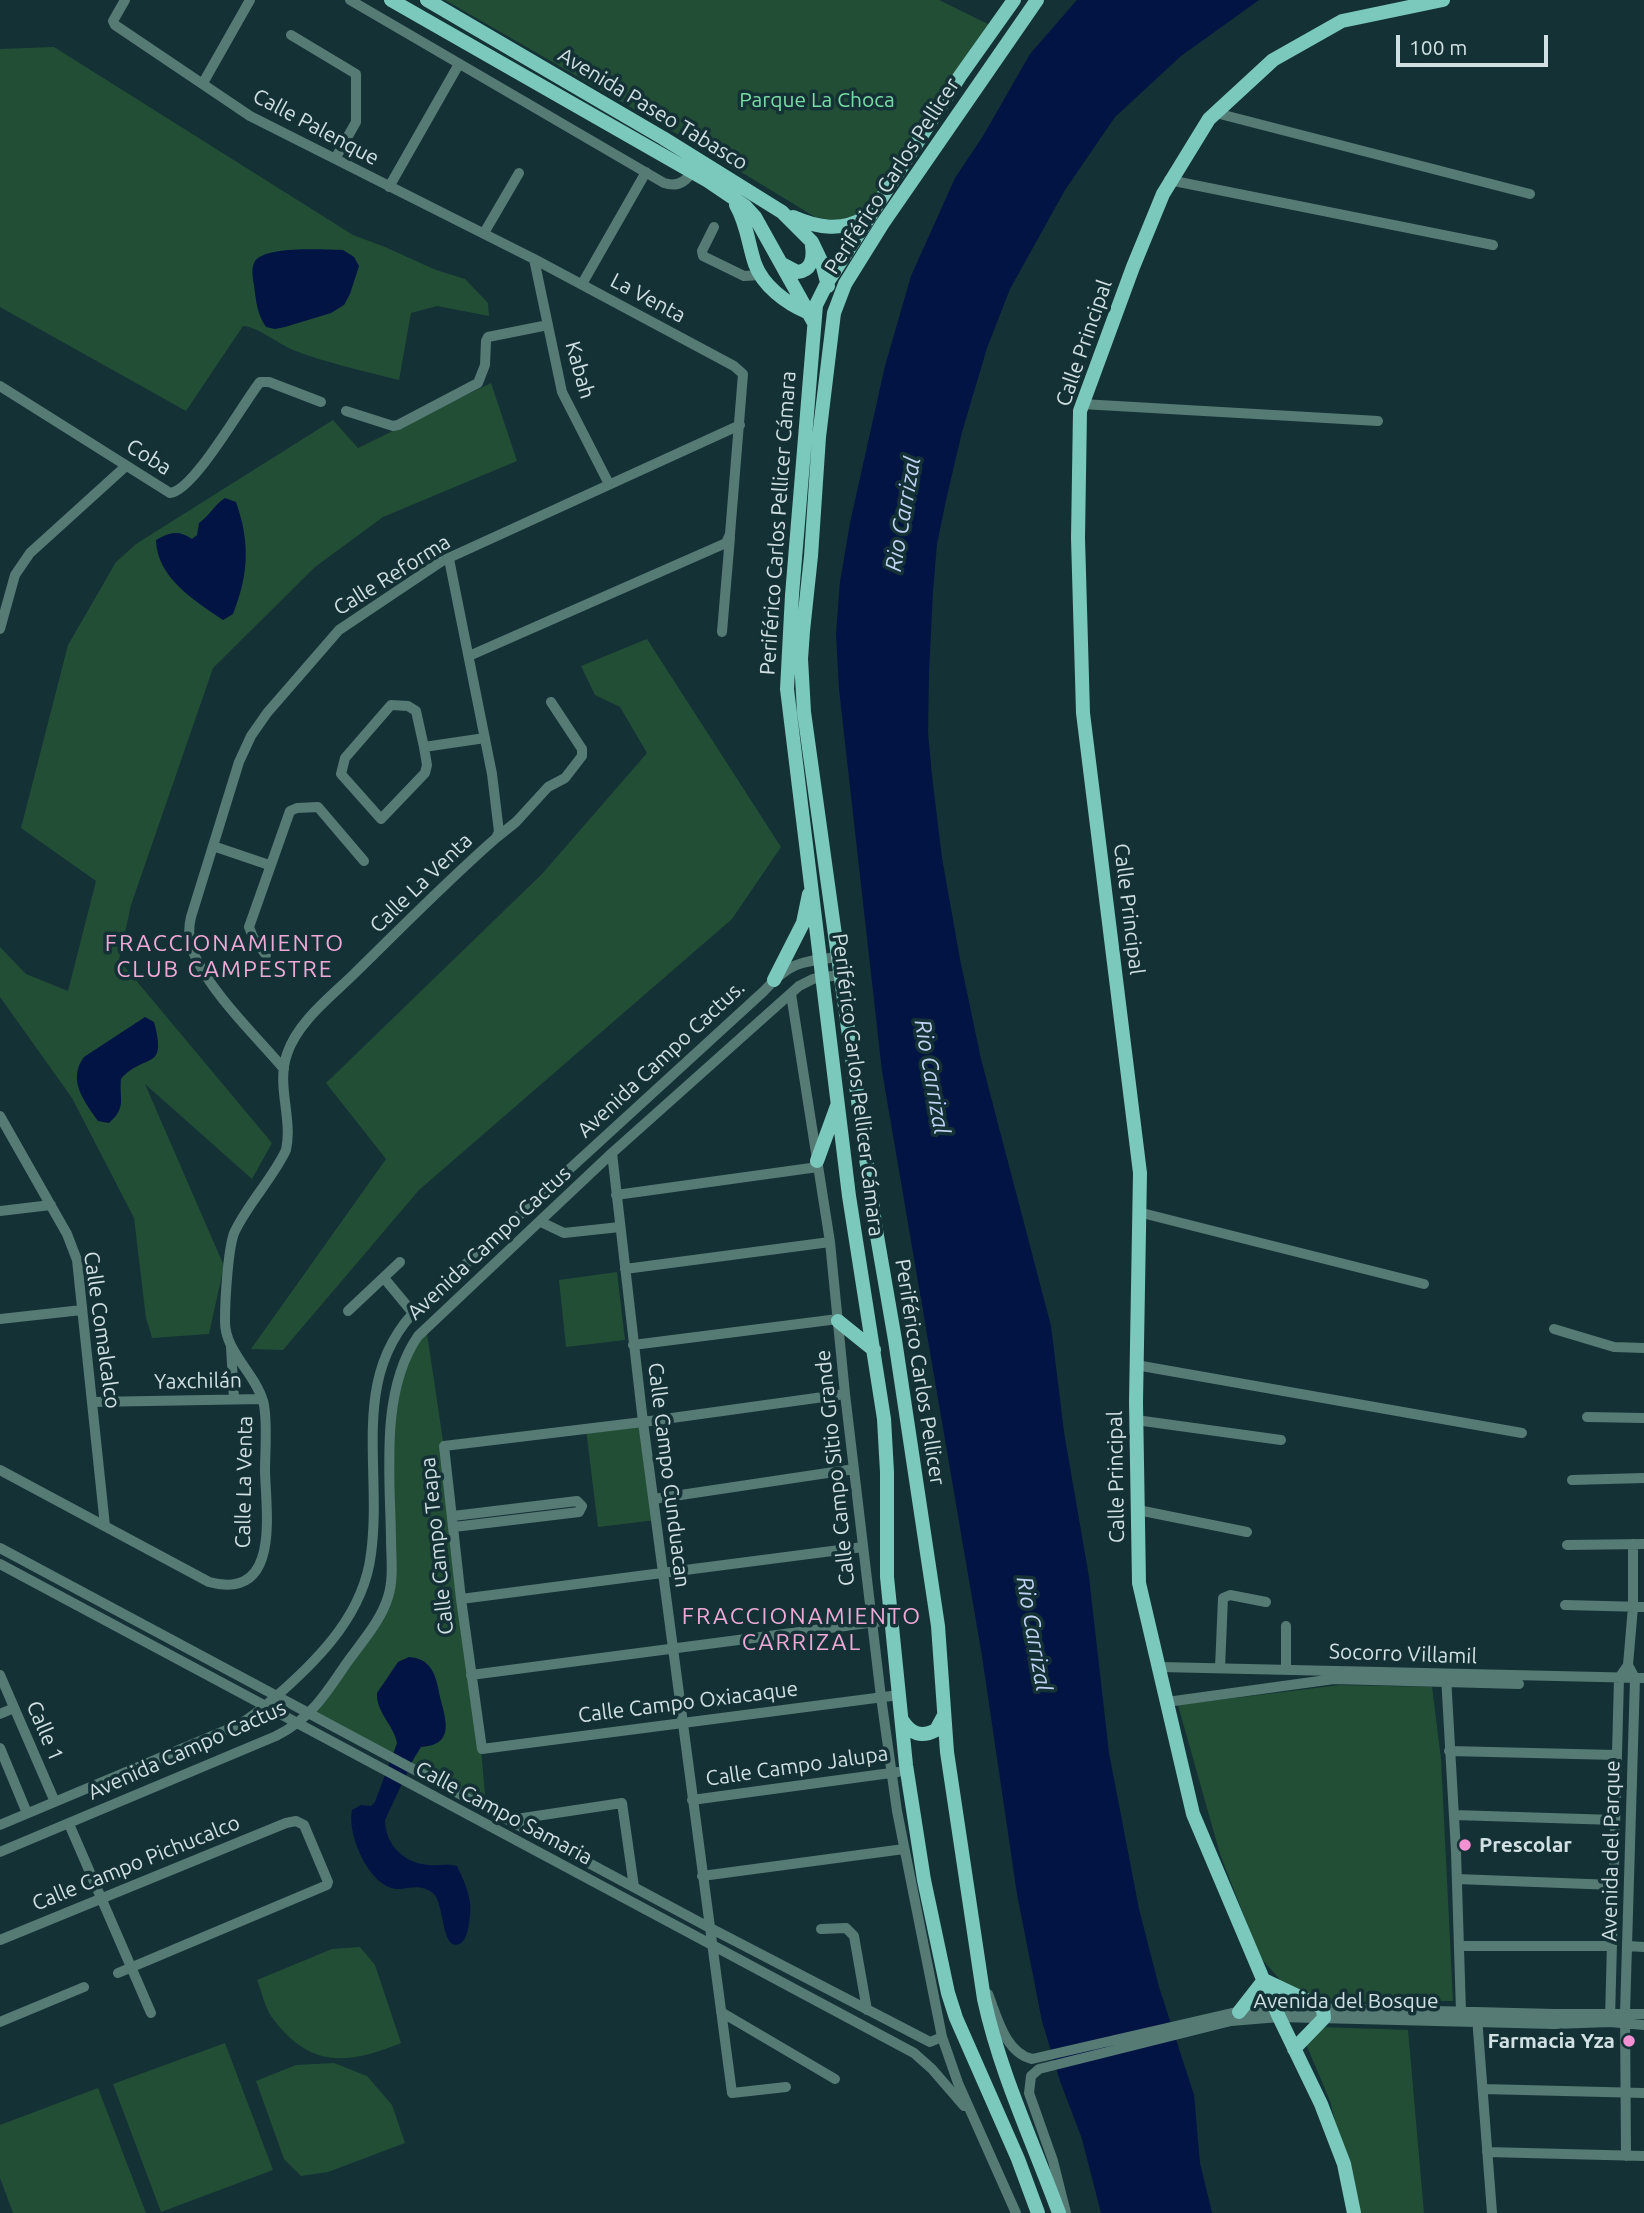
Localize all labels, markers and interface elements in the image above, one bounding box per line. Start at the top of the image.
scale bar [1399,21,1551,65]
text: 100 m [1409,35,1467,59]
street label: Avenida Paseo Tabasco [554,42,752,176]
street label: Periférico Carlos Pellicer [819,73,965,279]
street label: Calle Palenque [249,83,383,171]
park label: Parque La Choca [739,87,895,113]
street label: La Venta [606,268,690,328]
street label: Calle Principal [1051,276,1117,410]
street label: Kabah [560,338,600,402]
street label: Periférico Carlos Pellicer Cámara [755,370,801,676]
street label: Coba [122,434,176,480]
water label: Rio Carrizal [879,454,927,574]
street label: Calle Reforma [329,529,455,621]
street label: Calle La Venta [365,828,477,938]
street label: Calle Principal [1108,842,1150,976]
district label: FRACCIONAMIENTO CLUB CAMPESTRE [107,929,343,983]
street label: Periférico Carlos Pellicer Cámara [827,932,889,1238]
street label: Avenida Campo Cactus. [572,975,750,1143]
water label: Rio Carrizal [908,1017,956,1137]
street label: Avenida Campo Cactus [402,1161,576,1325]
street label: Calle Comalcalco [78,1250,126,1410]
street label: Periférico Carlos Pellicer [890,1257,950,1487]
street label: Calle Campo Sitio Grande [810,1349,860,1587]
street label: Calle Campo Cunduacan [643,1361,695,1589]
street label: Yaxchilán [154,1368,242,1394]
street label: Calle Principal [1102,1411,1130,1543]
street label: Calle La Venta [230,1416,258,1548]
street label: Calle Campo Teapa [415,1456,459,1636]
water label: Rio Carrizal [1010,1574,1058,1694]
district label: FRACCIONAMIENTO CARRIZAL [684,1602,920,1656]
street label: Socorro Villamil [1329,1639,1477,1669]
street label: Calle Campo Oxiacaque [577,1676,799,1728]
street label: Avenida Campo Cactus [84,1695,290,1805]
street label: Calle 1 [21,1697,69,1765]
street label: Calle Campo Jalupa [704,1741,890,1791]
street label: Calle Campo Samaria [411,1756,597,1870]
street label: Avenida del Parque [1597,1760,1625,1942]
street label: Calle Campo Pichucalco [29,1810,243,1916]
place label: Prescolar [1479,1832,1572,1858]
marker: Prescolar [1457,1837,1473,1853]
street label: Avenida del Bosque [1254,1988,1438,2014]
place label: Farmacia Yza [1487,2028,1615,2054]
marker: Farmacia Yza [1621,2033,1637,2049]

